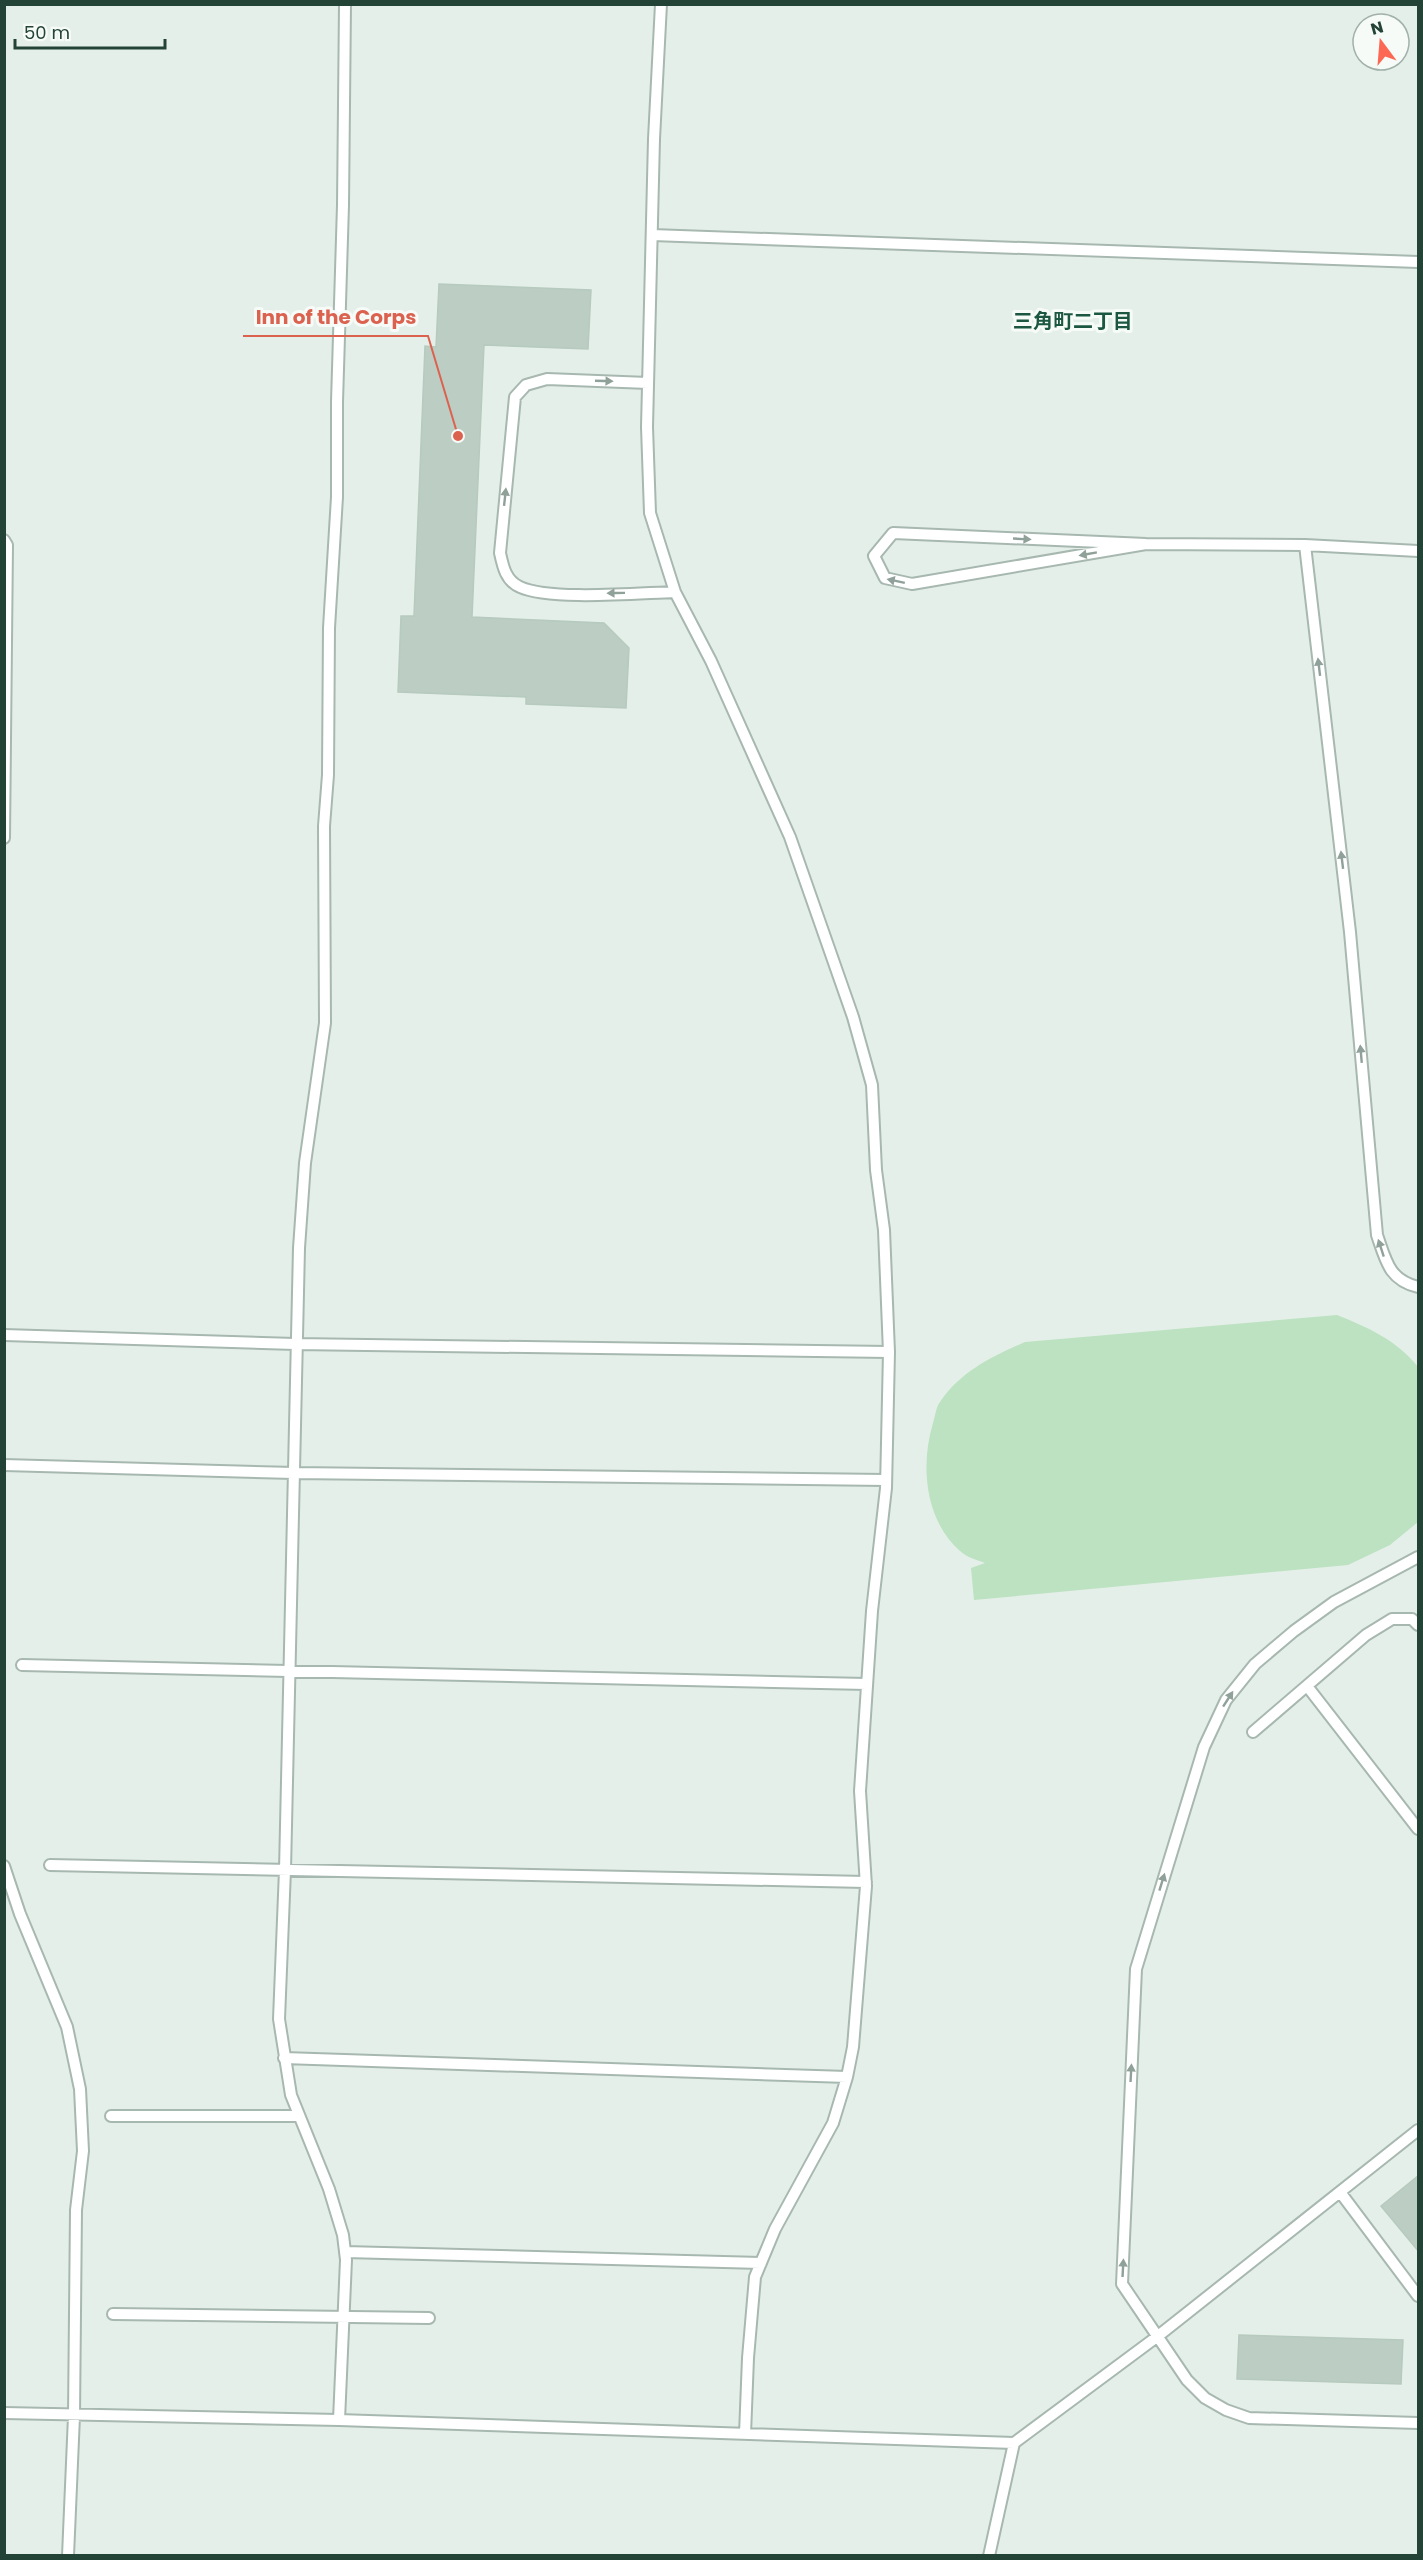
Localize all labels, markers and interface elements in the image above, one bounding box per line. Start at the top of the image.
scale bar [15,12,165,50]
north arrow [1351,12,1411,72]
text: N [1368,15,1386,41]
text: 50 m [24,20,70,45]
callout: Inn of the Corps [243,298,428,336]
text: Inn of the Corps [256,303,416,331]
district label: 三角町二丁目 [1013,307,1133,335]
one-way arrow [594,377,613,386]
one-way arrow [501,488,510,507]
one-way arrow [1012,534,1031,544]
one-way arrow [1079,550,1098,559]
one-way arrow [887,575,905,585]
one-way arrow [607,588,626,598]
one-way arrow [1314,657,1324,676]
one-way arrow [1337,851,1346,870]
one-way arrow [1356,1045,1366,1064]
one-way arrow [1376,1239,1385,1257]
one-way arrow [1222,1692,1234,1708]
one-way arrow [1158,1873,1167,1891]
one-way arrow [1127,2063,1136,2082]
one-way arrow [1118,2258,1127,2277]

